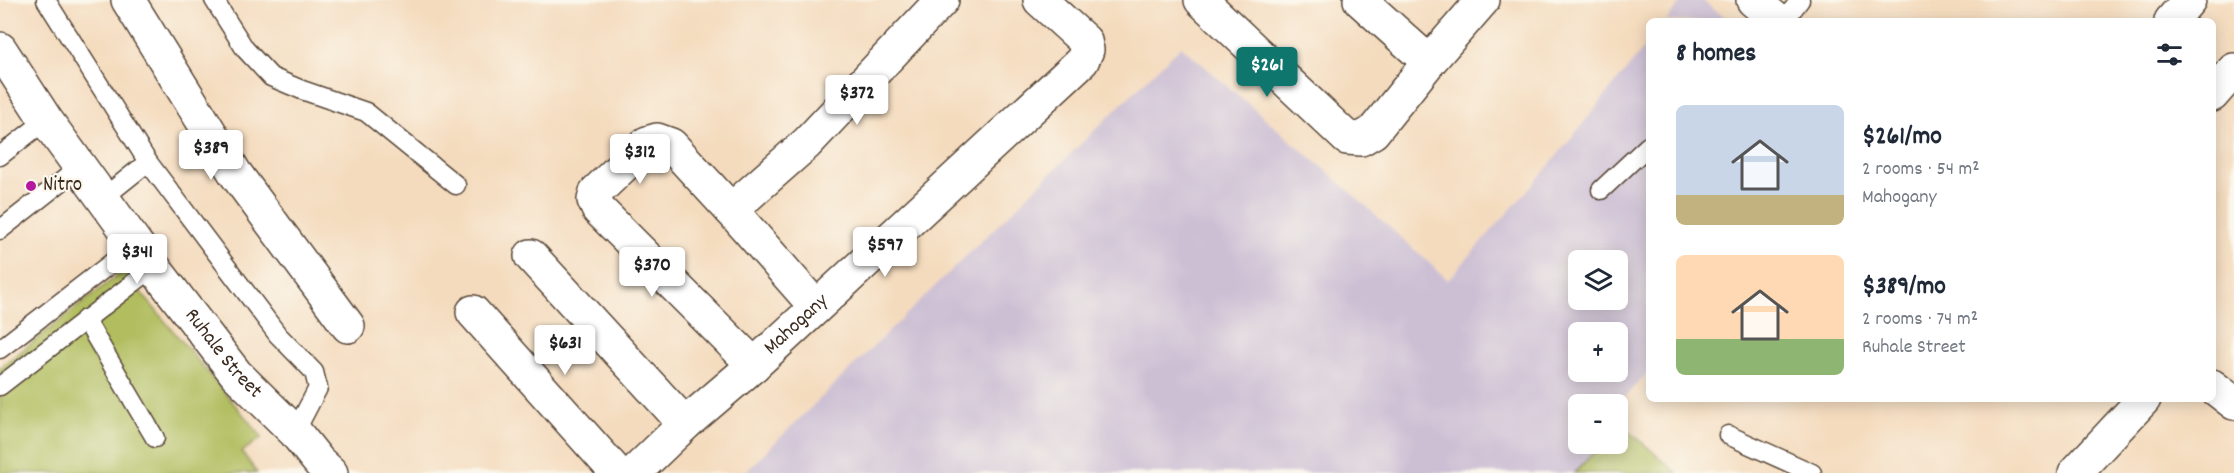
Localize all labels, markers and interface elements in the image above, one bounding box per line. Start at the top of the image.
text: 8 homes [1676,36,1756,73]
icon: filters [2153,38,2186,71]
pin: $261 [1231,47,1303,98]
text: $261 [1250,52,1284,80]
pin: $372 [821,75,893,126]
text: $372 [839,80,875,108]
text: $261/mo [1862,119,1942,156]
icon: home [1724,129,1796,201]
pin: $389 [175,130,247,181]
pin: $312 [604,134,676,185]
text: $389 [193,135,229,163]
text: $312 [624,139,656,167]
text: 2 rooms · 54 m² [1862,156,1980,184]
place label: Nitro [43,171,82,201]
marker: Nitro [24,179,38,193]
text: Mahogany [1862,184,1937,212]
pin: $597 [849,227,921,278]
text: $597 [867,232,903,260]
pin: $341 [101,234,173,285]
text: $341 [121,239,153,267]
pin: $370 [616,247,688,298]
map controls [1568,250,1628,454]
button: layers [1568,250,1628,310]
text: $370 [633,252,671,280]
text: $389/mo [1862,269,1946,306]
icon: home [1724,279,1796,351]
street label: Mahogany [758,287,836,363]
street label: Ruhale Street [176,303,269,406]
text: 2 rooms · 74 m² [1862,306,1978,334]
button: + [1568,322,1628,382]
pin: $631 [529,325,601,376]
text: $631 [548,330,582,358]
text: Ruhale Street [1862,334,1966,362]
button: − [1568,394,1628,454]

